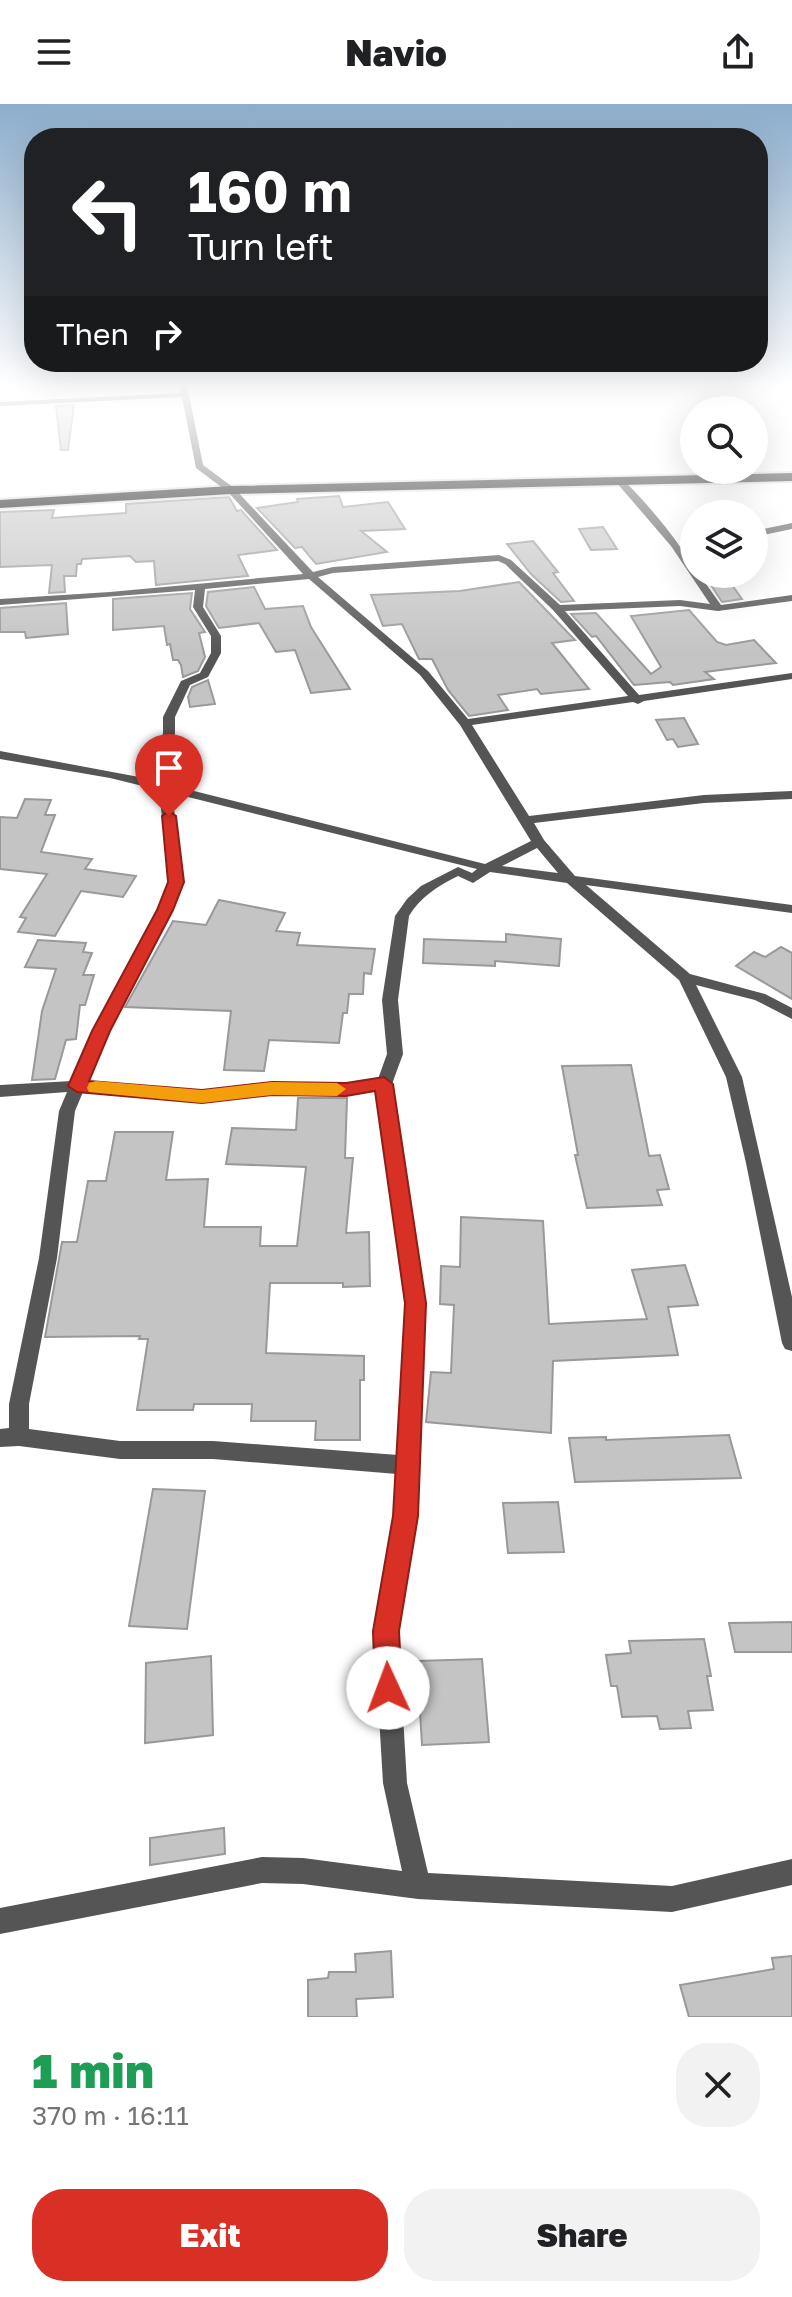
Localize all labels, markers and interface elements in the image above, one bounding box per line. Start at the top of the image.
icon: menu [32,30,76,74]
icon: share [716,30,760,74]
text: Navio [345,31,447,74]
text: 160 m [188,157,352,224]
icon: left [56,160,160,264]
text: Turn left [188,225,334,268]
icon: right [145,312,189,356]
text: Then [56,316,129,352]
map controls [680,396,768,588]
button: search [680,396,768,484]
button: layers [680,500,768,588]
pin [135,734,203,816]
icon: arrive [147,746,191,790]
position arrow [346,1646,430,1730]
text: 1 min [32,2041,154,2099]
button: close [676,2043,760,2127]
text: 370 m · 16:11 [32,2100,189,2131]
button: Exit [32,2189,388,2281]
button: Share [404,2189,760,2281]

